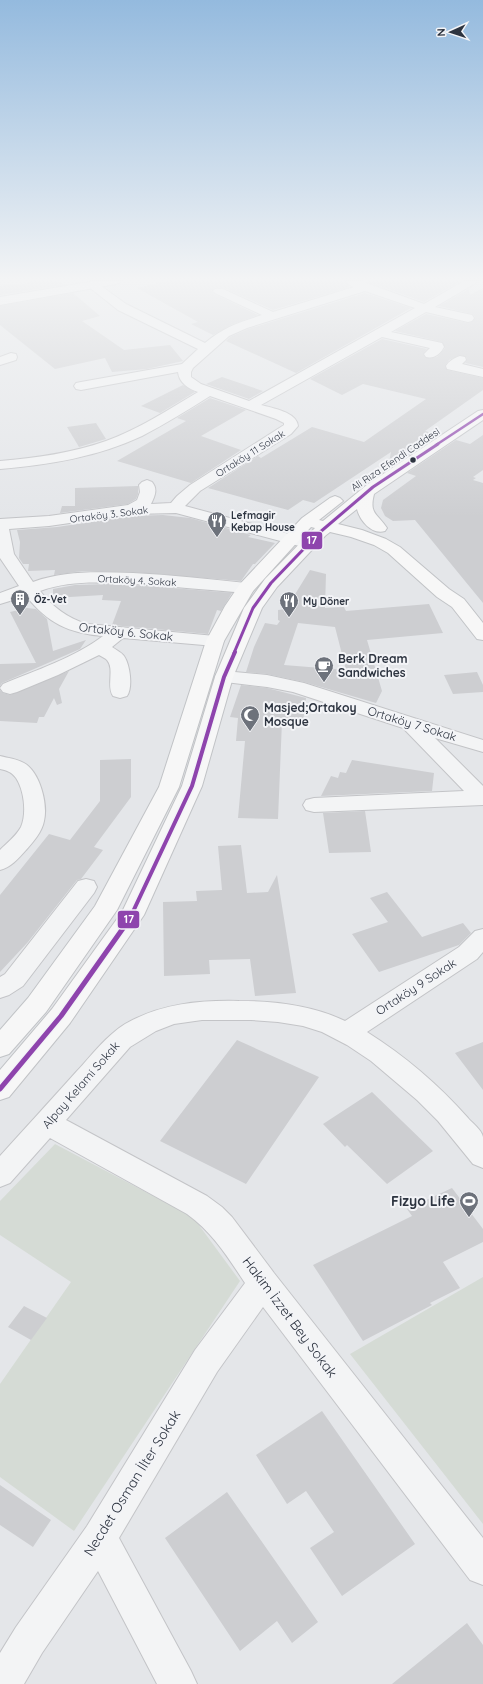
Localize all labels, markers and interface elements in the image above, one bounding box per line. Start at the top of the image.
north arrow [431,12,471,52]
text: N [434,28,448,37]
street label: Ali Rıza Efendi Caddesi [348,425,442,494]
street label: Ortaköy 11 Sokak [213,427,287,480]
unlabelled marker [408,455,418,465]
street label: Ortaköy 3. Sokak [69,503,149,526]
place label: Lefmagir Kebap House [231,509,295,534]
restaurant icon: Lefmagir Kebap House [206,510,228,538]
line badge: 17 [301,531,323,550]
text: 17 [307,533,317,547]
street label: Ortaköy 4. Sokak [97,572,177,589]
building icon: Öz-Vet [9,588,31,616]
restaurant icon: My Döner [278,590,300,618]
place label: Öz-Vet [34,592,67,606]
place label: My Döner [303,595,350,608]
street label: Ortaköy 6. Sokak [78,619,174,644]
place label: Berk Dream Sandwiches [338,651,408,680]
cafe icon: Berk Dream Sandwiches [313,655,335,683]
place label: Masjed;Ortakoy Mosque [264,700,356,729]
street label: Ortaköy 7 Sokak [366,703,459,744]
mosque icon: Masjed;Ortakoy Mosque [239,704,261,732]
line badge: 17 [117,910,140,929]
text: 17 [124,912,134,926]
street label: Ortaköy 9 Sokak [373,955,459,1018]
street label: Alpay Kelami Sokak [39,1038,123,1131]
sports icon: Fizyo Life [458,1190,480,1218]
place label: Fizyo Life [391,1192,455,1210]
street label: Hakim İzzet Bey Sokak [238,1253,342,1381]
street label: Necdet Osman İlter Sokak [80,1407,184,1559]

